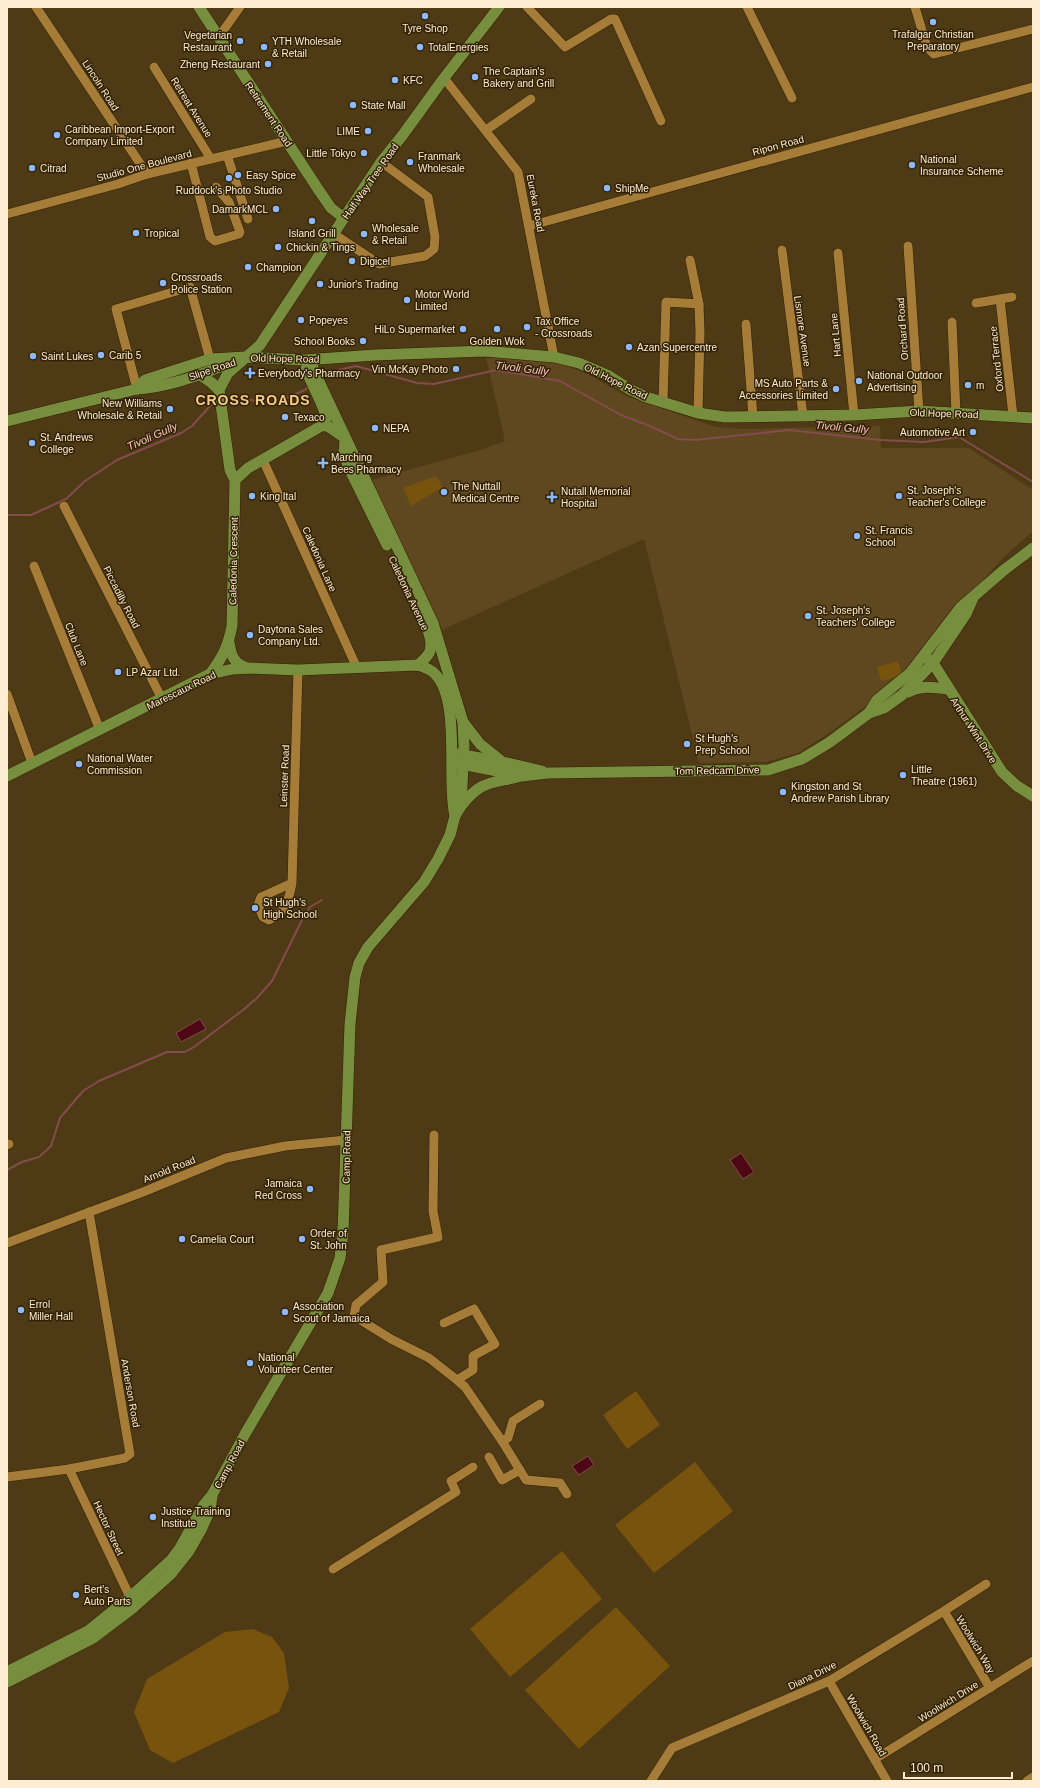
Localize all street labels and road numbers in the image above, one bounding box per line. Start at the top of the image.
street label: Lincoln Road [80,58,121,113]
street label: Retreat Avenue [169,75,215,140]
street label: Retirement Road [243,80,294,149]
street label: Ripon Road [751,133,805,158]
street label: Half Way Tree Road [340,141,401,221]
street label: Studio One Boulevard [95,148,193,183]
street label: Eureka Road [525,173,546,233]
street label: Lismore Avenue [792,295,813,368]
street label: Orchard Road [895,297,910,361]
street label: Hart Lane [828,312,843,357]
street label: Oxford Terrace [988,325,1005,392]
street label: Old Hope Road [250,352,320,365]
street label: Slipe Road [187,356,237,383]
street label: Old Hope Road [582,361,649,402]
street label: Old Hope Road [909,407,979,420]
street label: Caledonia Crescent [227,517,240,605]
street label: Caledonia Lane [300,525,339,594]
street label: Caledonia Avenue [386,554,431,633]
street label: Piccadilly Road [101,564,142,630]
street label: Club Lane [63,621,90,668]
street label: Marescaux Road [145,669,218,712]
street label: Arthur Wint Drive [948,695,999,766]
street label: Leinster Road [278,745,291,807]
street label: Tom Redcam Drive [674,764,760,777]
street label: Camp Road [341,1130,352,1184]
street label: Arnold Road [141,1154,197,1185]
street label: Anderson Road [119,1358,142,1428]
street label: Camp Road [212,1438,247,1490]
street label: Hector Street [91,1499,126,1557]
street label: Woolwich Way [954,1614,997,1675]
street label: Diana Drive [786,1659,838,1692]
street label: Woolwich Drive [916,1678,981,1724]
street label: Woolwich Road [844,1692,889,1758]

